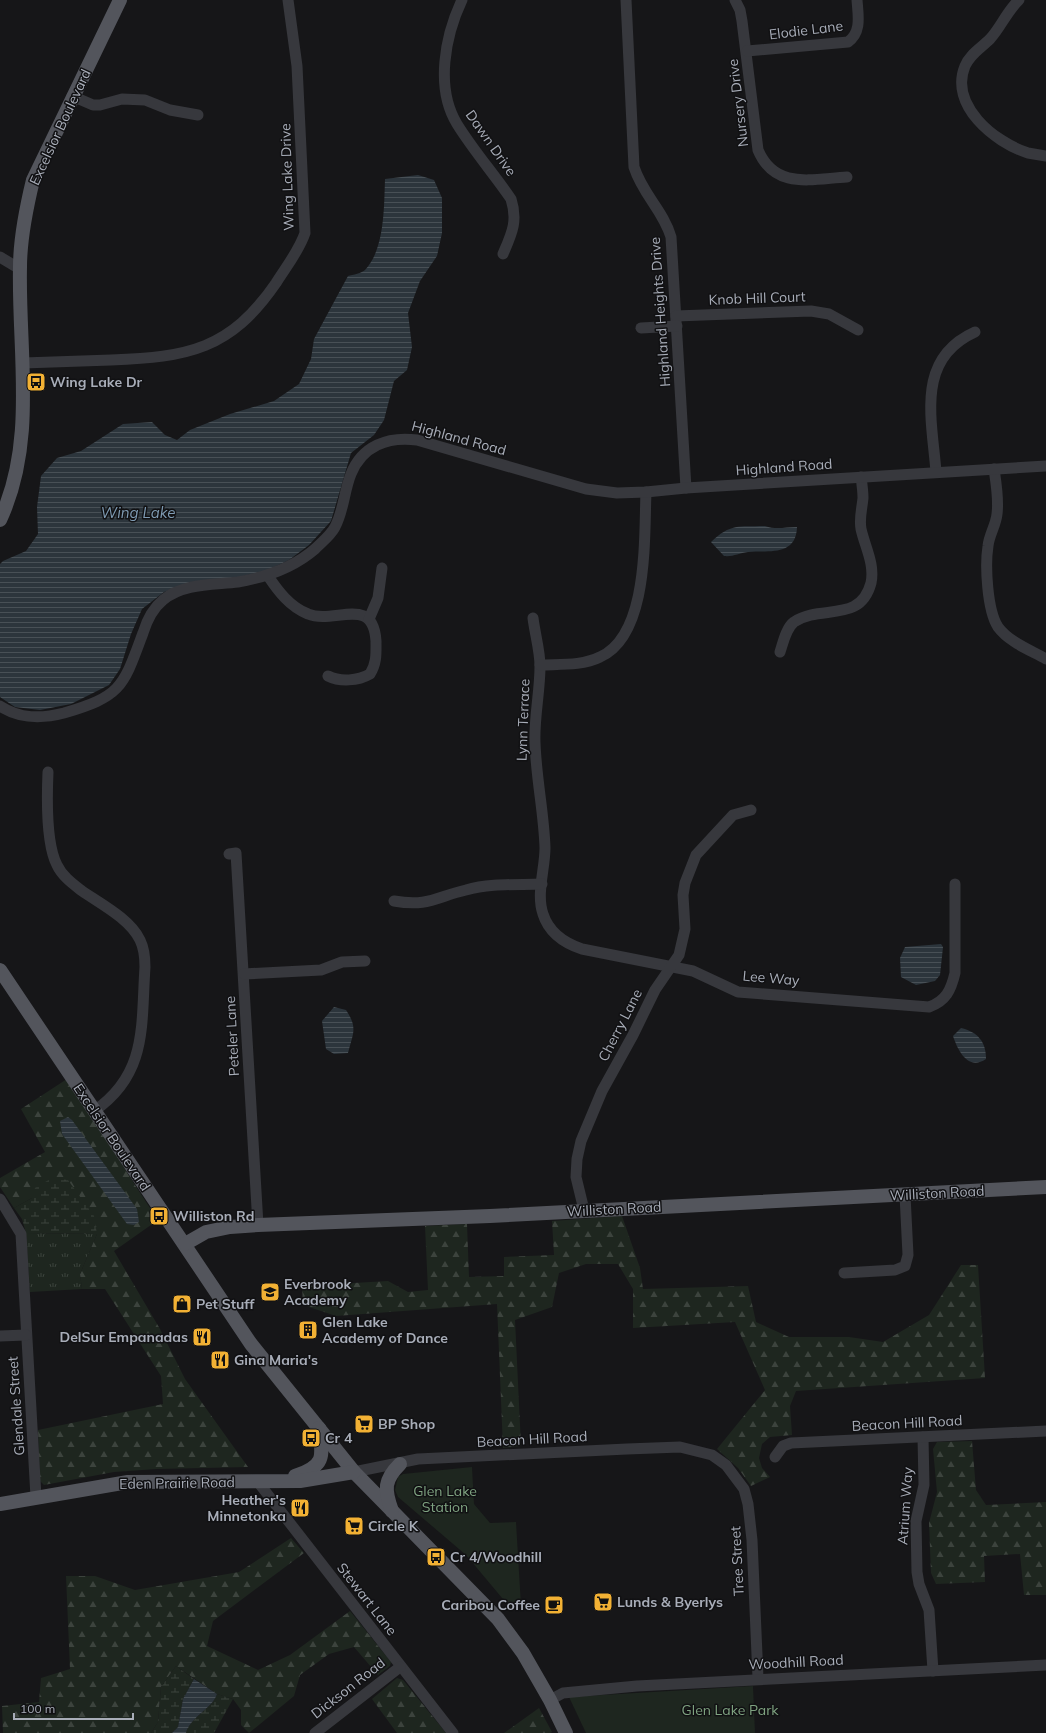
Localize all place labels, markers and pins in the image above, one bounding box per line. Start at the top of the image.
bus stop icon: Wing Lake Dr [25,371,47,393]
place label: Wing Lake Dr [50,373,143,391]
bus stop icon: Williston Rd [148,1205,170,1227]
place label: Williston Rd [173,1207,254,1225]
place label: Everbrook Academy [284,1275,352,1309]
school or university icon: Everbrook Academy [259,1281,281,1303]
shop icon: Pet Stuff [171,1293,193,1315]
place label: Pet Stuff [196,1295,255,1313]
place label: Glen Lake Academy of Dance [322,1313,448,1347]
building icon: Glen Lake Academy of Dance [297,1319,319,1341]
restaurant icon: DelSur Empanadas [191,1326,213,1348]
place label: DelSur Empanadas [60,1328,188,1346]
restaurant icon: Gina Maria's [209,1349,231,1371]
place label: Gina Maria's [234,1351,318,1369]
supermarket icon: BP Shop [353,1413,375,1435]
place label: BP Shop [378,1415,436,1433]
bus stop icon: Cr 4 [300,1427,322,1449]
place label: Cr 4 [325,1429,353,1447]
place label: Heather's Minnetonka [207,1491,286,1525]
restaurant icon: Heather's Minnetonka [289,1497,311,1519]
supermarket icon: Circle K [343,1515,365,1537]
place label: Circle K [368,1517,419,1535]
bus stop icon: Cr 4/Woodhill [425,1546,447,1568]
place label: Cr 4/Woodhill [450,1548,542,1566]
supermarket icon: Lunds & Byerlys [592,1591,614,1613]
place label: Lunds & Byerlys [617,1593,723,1611]
cafe icon: Caribou Coffee [543,1594,565,1616]
place label: Caribou Coffee [441,1596,540,1614]

